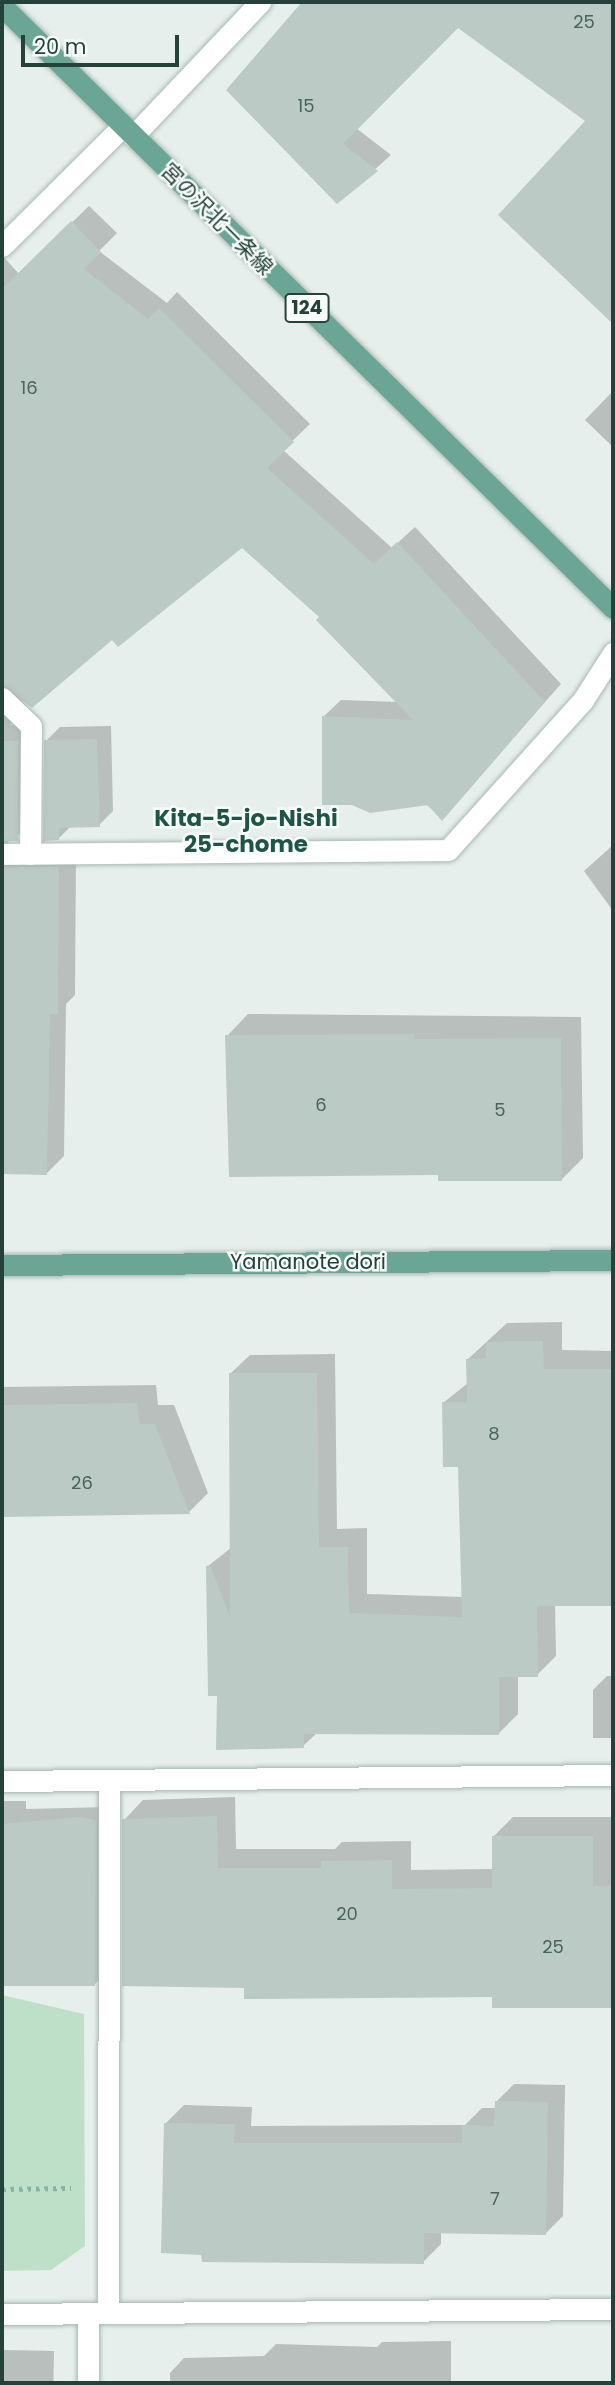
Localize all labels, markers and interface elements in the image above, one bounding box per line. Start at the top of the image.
house number: 25 [573,11,595,33]
scale bar [24,21,182,65]
text: 20 m [34,32,87,61]
house number: 15 [297,95,315,117]
street label: 宮の沢北一条線 [156,158,278,280]
road number: 124 [284,292,330,324]
house number: 16 [20,377,38,399]
district label: Kita-5-jo-Nishi 25-chome [154,804,338,858]
house number: 6 [315,1094,327,1116]
house number: 5 [494,1099,506,1121]
street label: Yamanote dori [230,1249,386,1275]
house number: 8 [488,1423,500,1445]
house number: 26 [71,1472,93,1494]
house number: 20 [336,1903,358,1925]
house number: 25 [542,1936,564,1958]
house number: 7 [490,2188,500,2210]

